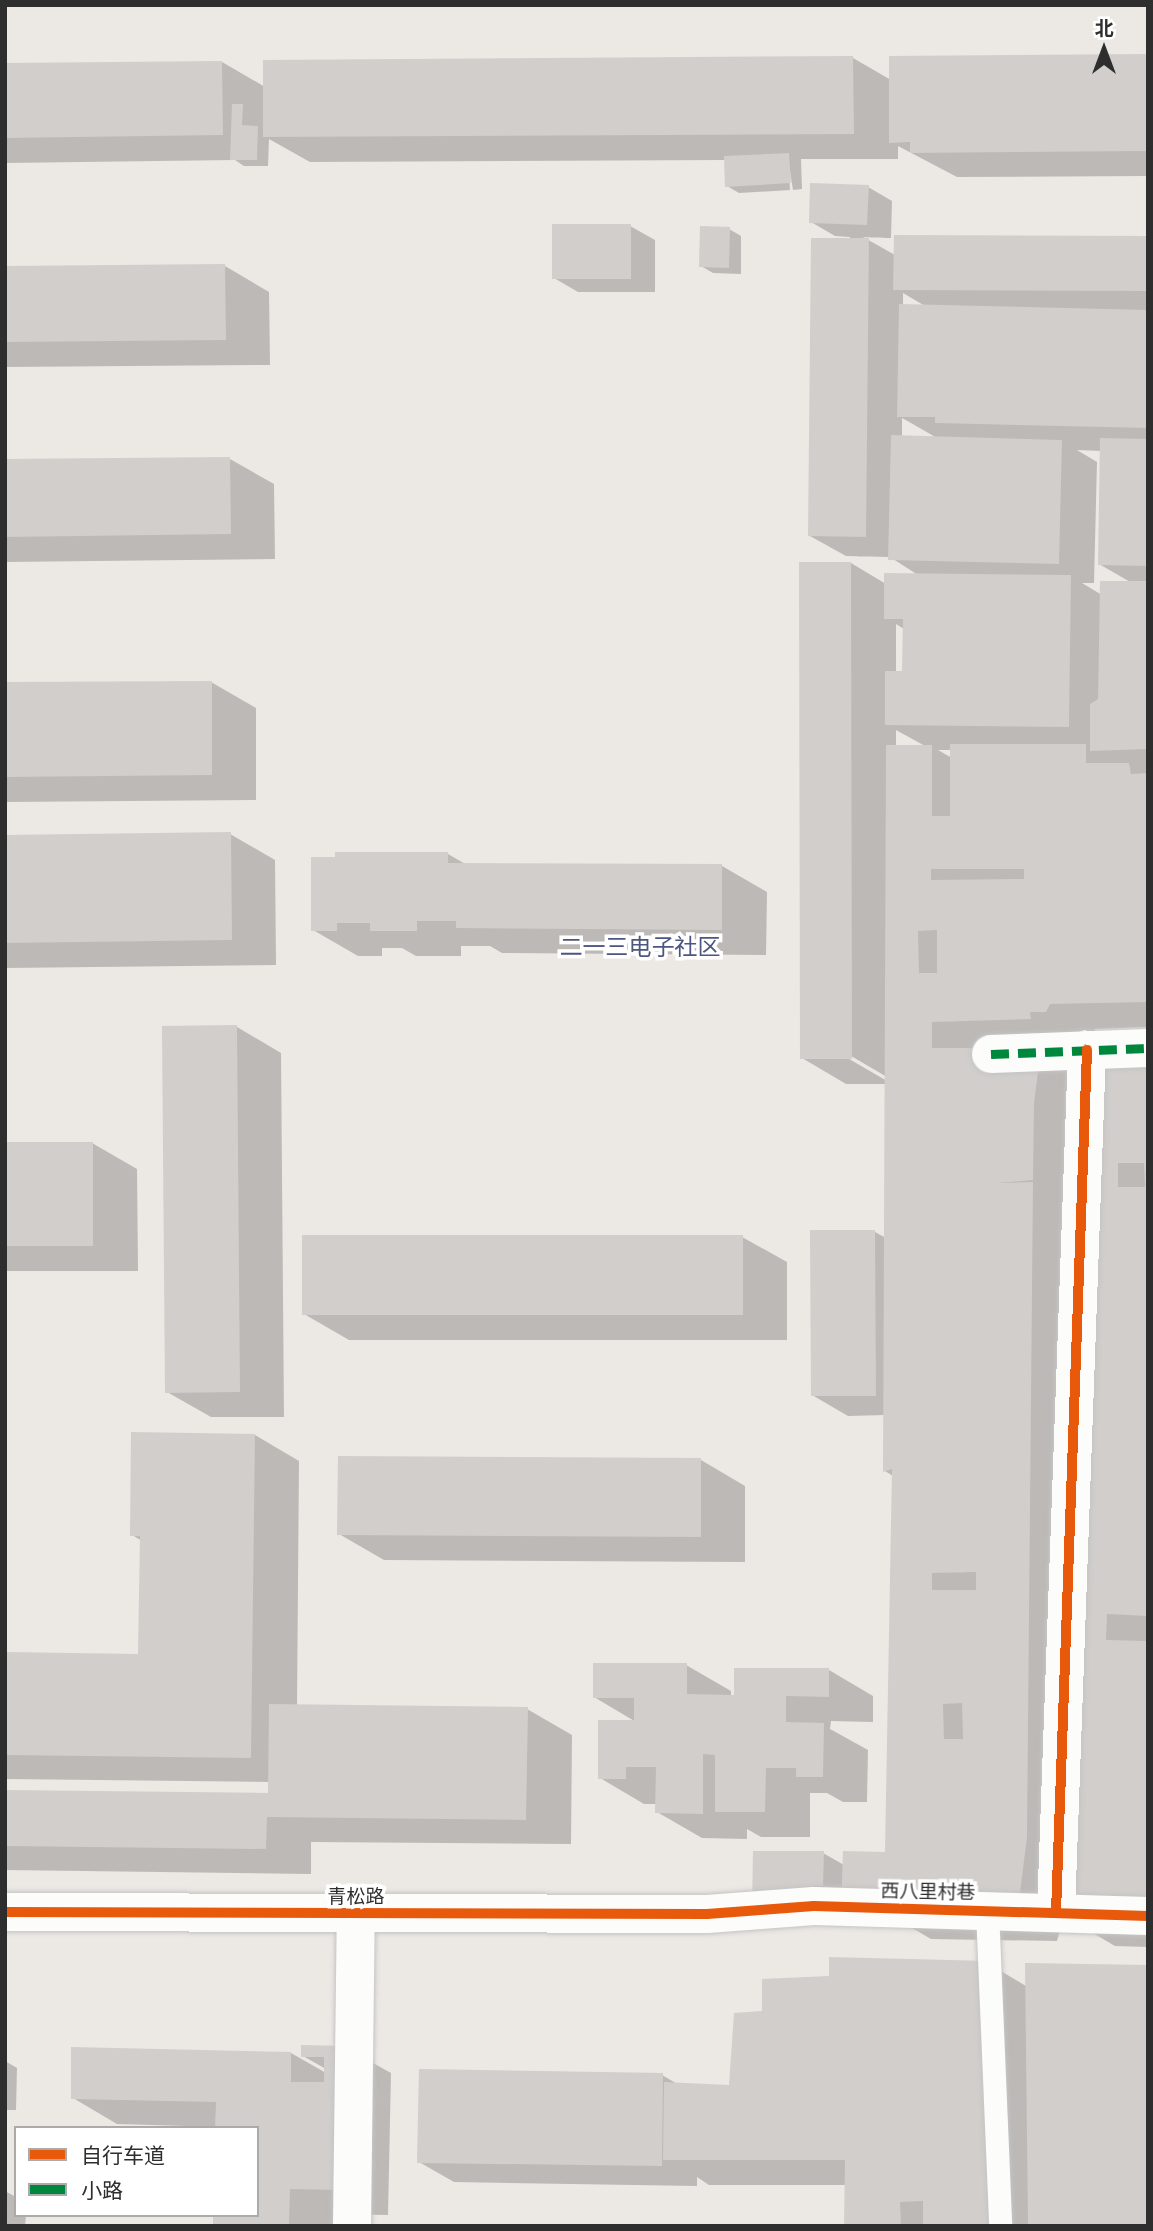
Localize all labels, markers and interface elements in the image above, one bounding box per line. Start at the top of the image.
text: 北 [1094,13,1114,42]
north arrow [1069,14,1139,84]
district label: 二一三电子社区 [560,933,720,961]
street label: 西八里村巷 [880,1879,976,1903]
street label: 青松路 [328,1885,384,1907]
legend [14,2126,259,2217]
text: 自行车道 [81,2139,165,2171]
text: 小路 [81,2174,123,2206]

